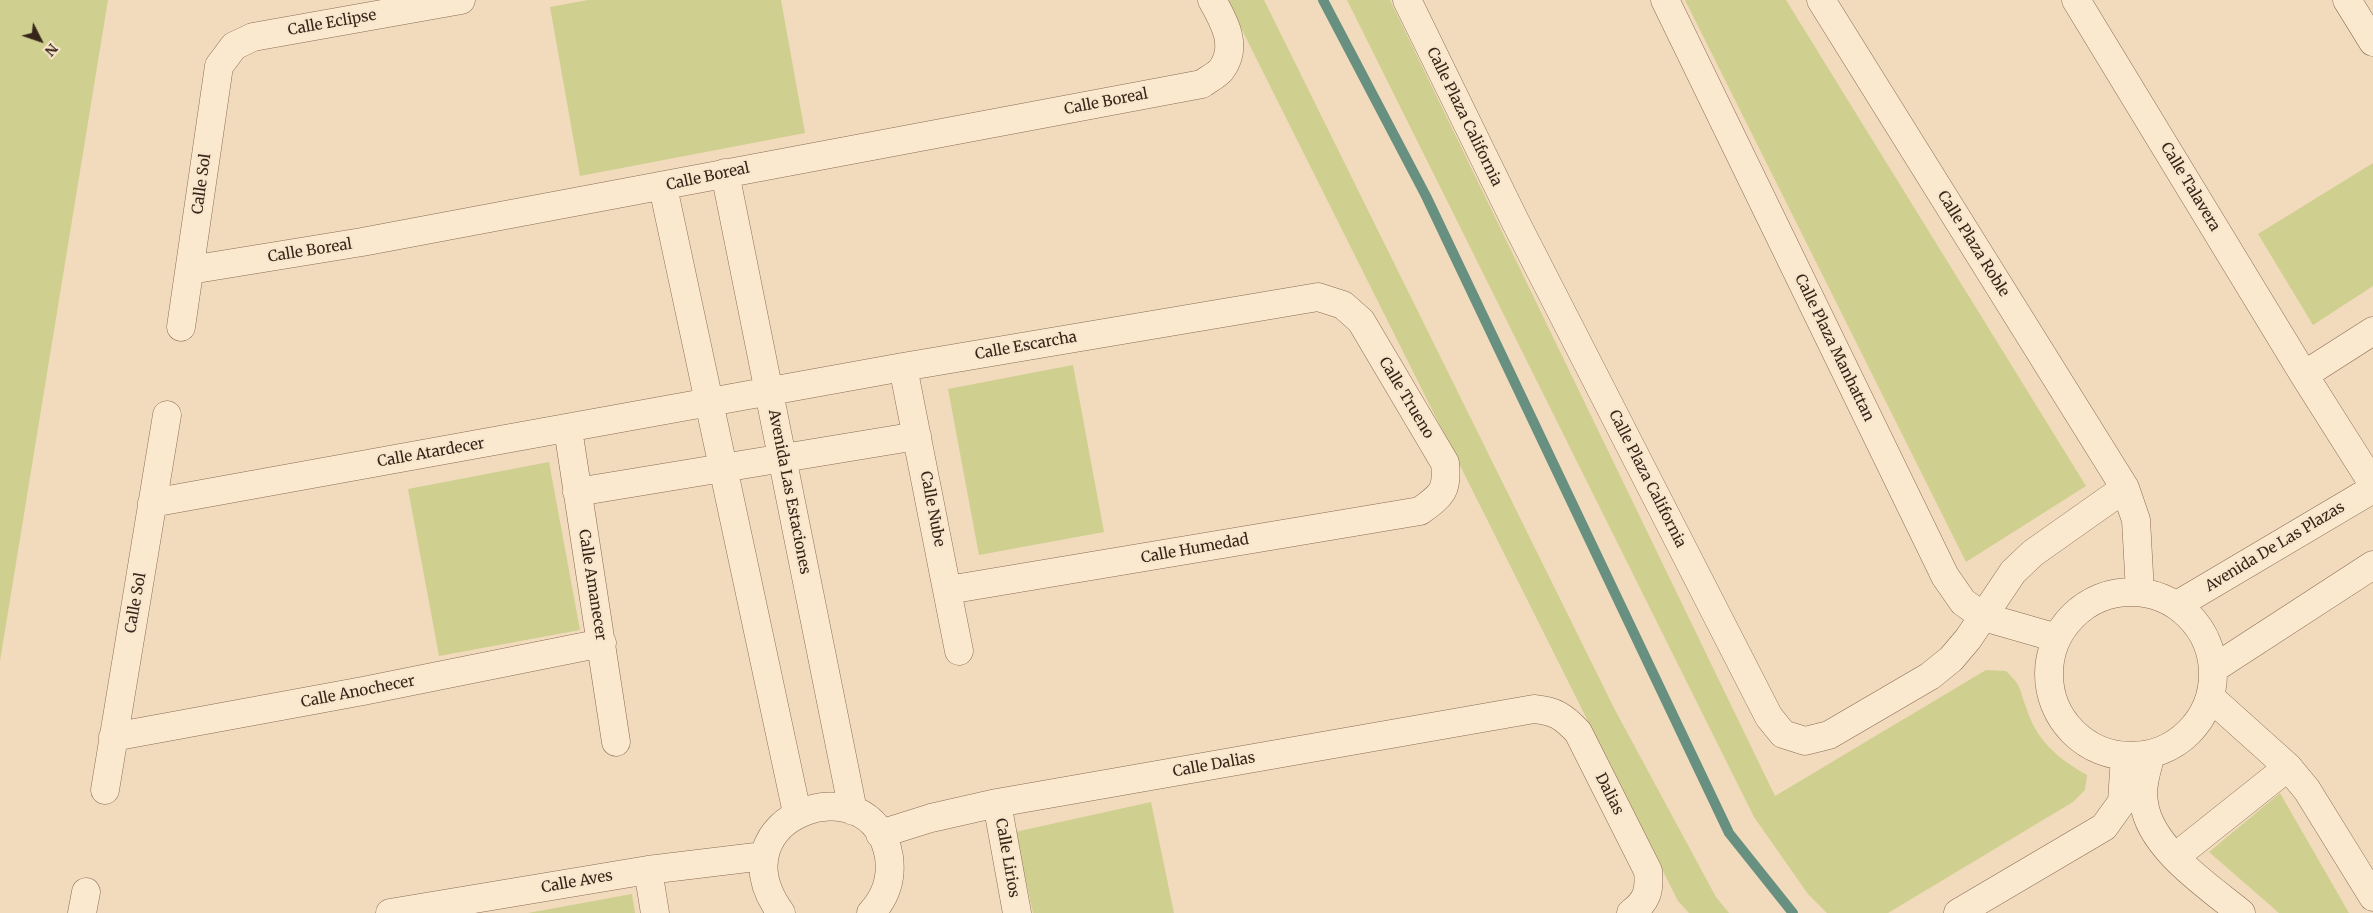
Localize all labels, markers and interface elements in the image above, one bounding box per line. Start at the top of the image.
street label: Calle Eclipse [286,6,378,40]
north arrow [15,15,65,65]
text: N [41,40,62,60]
street label: Calle Plaza California [1423,45,1505,189]
street label: Calle Boreal [1063,85,1149,119]
street label: Calle Talavera [2156,139,2224,235]
street label: Calle Sol [189,152,215,216]
street label: Calle Boreal [665,159,751,195]
street label: Calle Plaza Roble [1933,188,2013,300]
street label: Calle Boreal [267,235,353,267]
street label: Calle Plaza Manhattan [1791,271,1877,425]
street label: Calle Escarcha [974,328,1078,364]
street label: Calle Trueno [1375,354,1437,442]
street label: Calle Plaza California [1604,407,1690,551]
street label: Avenida Las Estaciones [764,408,814,576]
street label: Calle Atardecer [376,435,486,471]
street label: Calle Nube [916,470,948,548]
street label: Avenida De Las Plazas [2202,498,2348,596]
street label: Calle Amanecer [574,528,610,642]
street label: Calle Humedad [1140,531,1250,567]
street label: Calle Sol [122,571,150,635]
street label: Calle Anochecer [299,672,417,712]
street label: Calle Dalias [1172,749,1256,781]
street label: Dalias [1591,770,1627,818]
street label: Calle Lirios [991,817,1023,899]
street label: Calle Aves [540,867,614,897]

